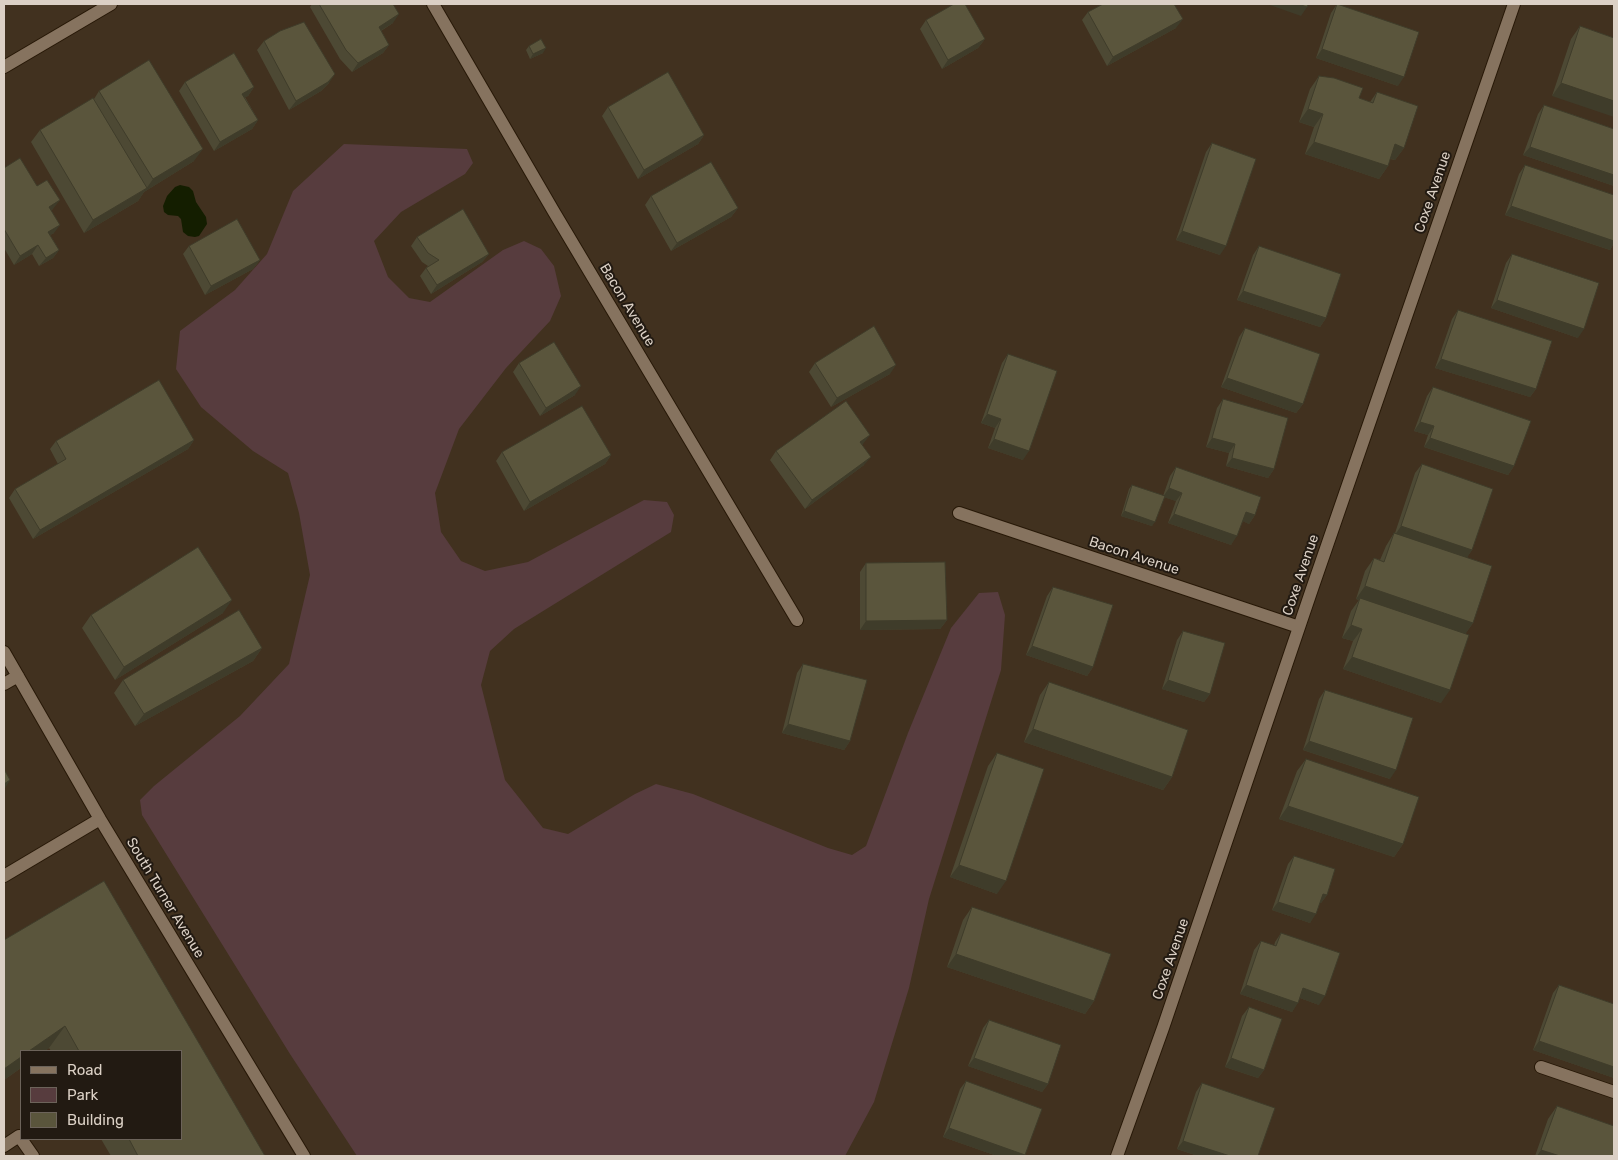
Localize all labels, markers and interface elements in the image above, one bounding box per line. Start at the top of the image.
street label: Coxe Avenue [1411,149,1455,235]
street label: Bacon Avenue [596,260,658,350]
street label: Coxe Avenue [1279,532,1323,618]
street label: Bacon Avenue [1087,534,1181,578]
street label: South Turner Avenue [122,835,208,961]
street label: Coxe Avenue [1149,916,1193,1002]
legend [20,1050,182,1140]
text: Road [67,1061,103,1079]
text: Park [67,1086,98,1104]
text: Building [67,1111,124,1129]

